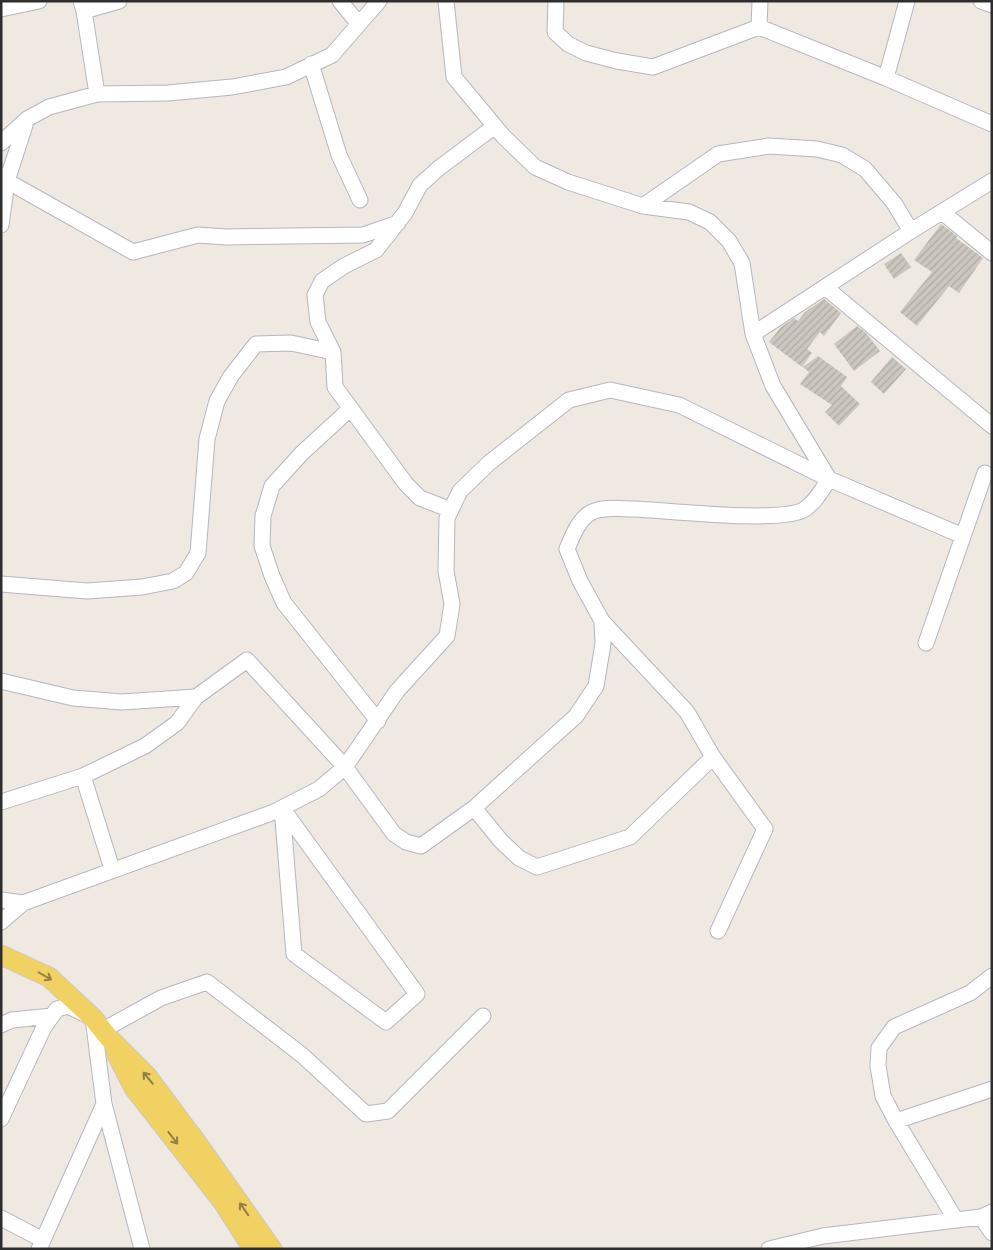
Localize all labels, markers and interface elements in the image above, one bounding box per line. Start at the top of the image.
one-way arrow [37,971,52,981]
one-way arrow [142,1071,154,1084]
one-way arrow [168,1131,178,1145]
one-way arrow [239,1202,249,1216]

